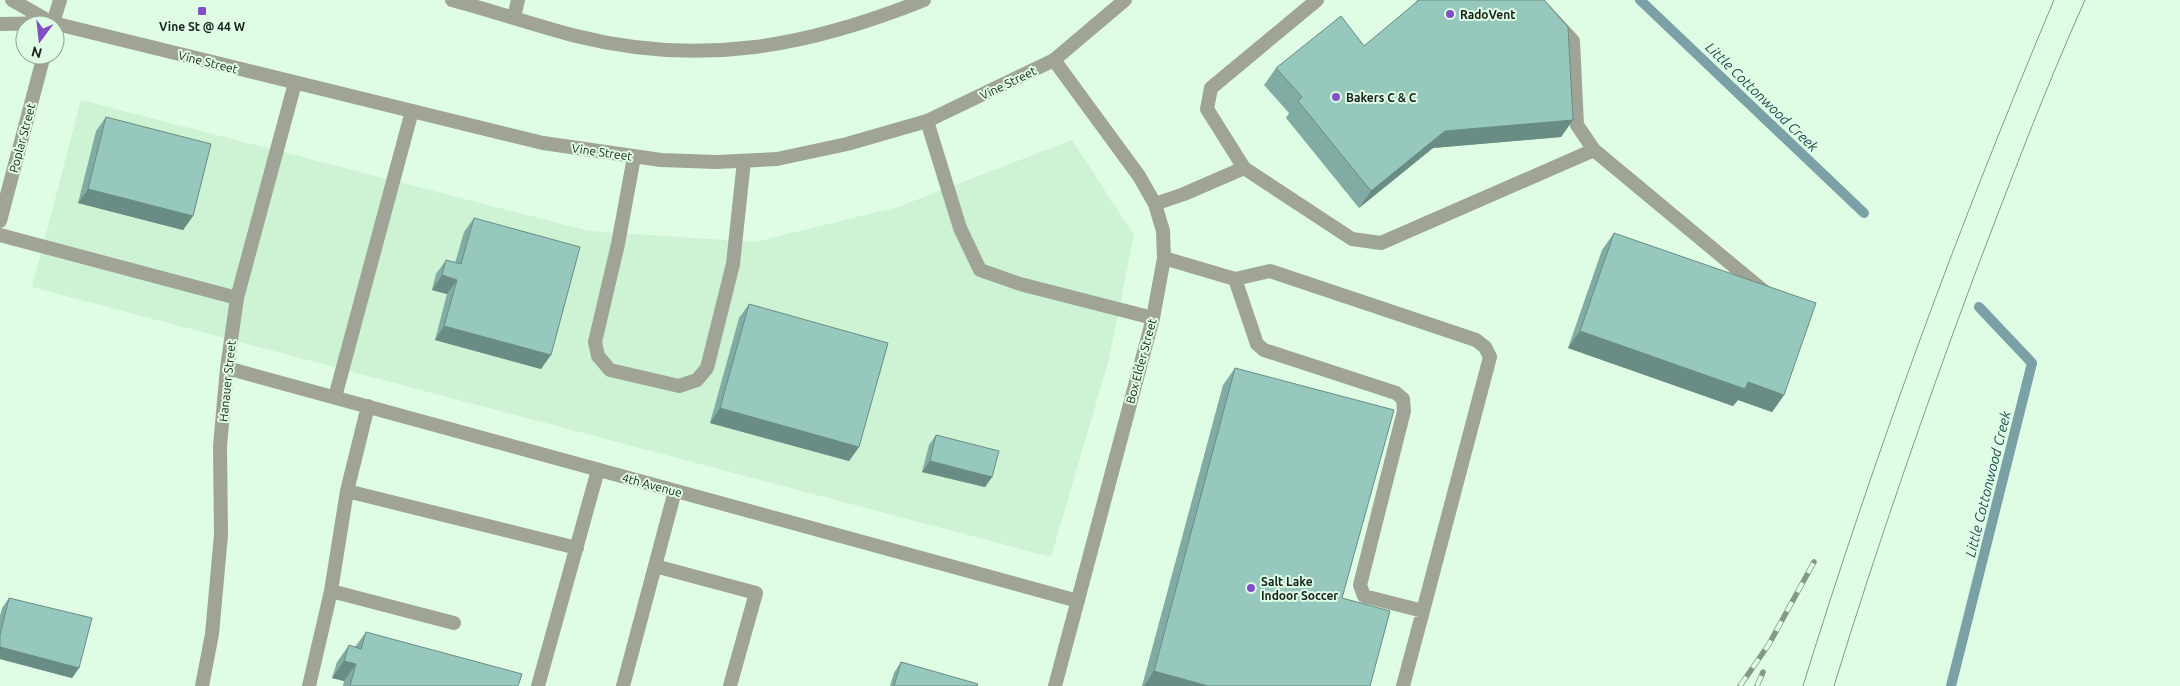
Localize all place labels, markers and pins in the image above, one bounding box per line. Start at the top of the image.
marker: Vine St @ 44 W [196,5,208,17]
marker: RadoVent [1444,8,1456,20]
place label: RadoVent [1460,8,1515,21]
place label: Vine St @ 44 W [159,20,246,33]
marker: Bakers C & C [1330,91,1342,103]
place label: Bakers C & C [1346,91,1417,104]
place label: Salt Lake Indoor Soccer [1261,575,1338,602]
marker: Salt Lake Indoor Soccer [1245,582,1257,594]

